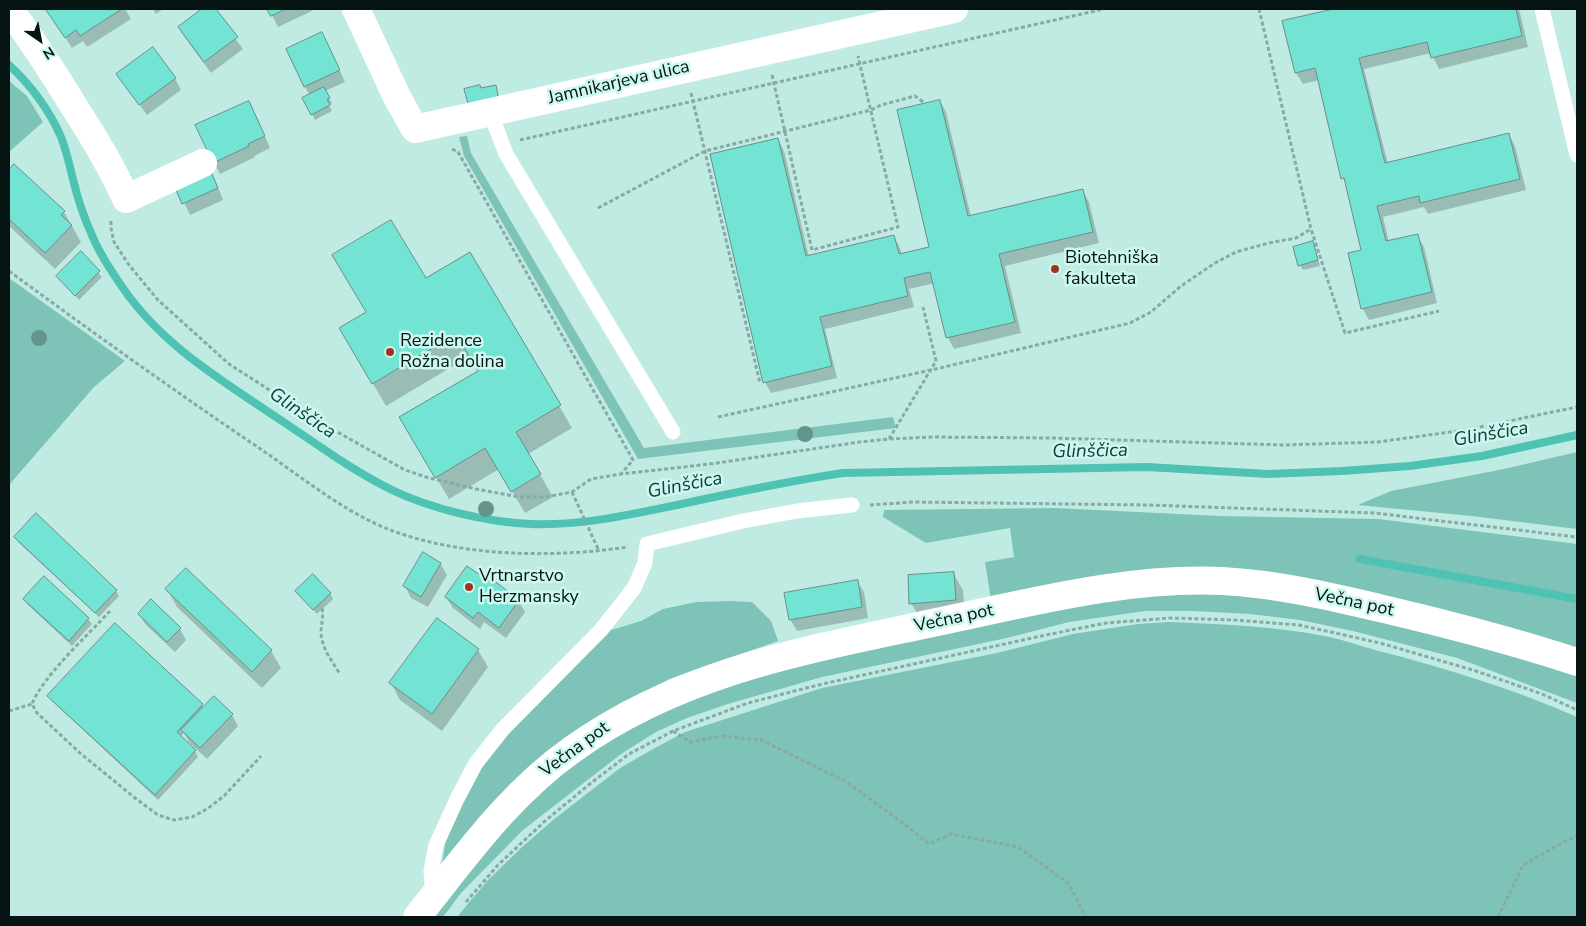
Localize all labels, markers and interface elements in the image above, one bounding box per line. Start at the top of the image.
north arrow [15,15,65,65]
text: N [39,42,58,64]
street label: Jamnikarjeva ulica [546,56,692,110]
place label: Biotehniška fakulteta [1065,248,1159,290]
marker: Biotehniška fakulteta [1049,263,1061,275]
place label: Rezidence Rožna dolina [400,331,504,374]
marker: Rezidence Rožna dolina [384,346,396,358]
water label: Glinščica [264,383,340,445]
water label: Glinščica [1452,417,1530,453]
water label: Glinščica [1052,440,1128,464]
water label: Glinščica [646,468,724,504]
place label: Vrtnarstvo Herzmansky [479,566,579,608]
marker: Vrtnarstvo Herzmansky [463,581,475,593]
street label: Večna pot [1312,584,1396,622]
street label: Večna pot [912,600,996,638]
street label: Večna pot [536,718,614,782]

